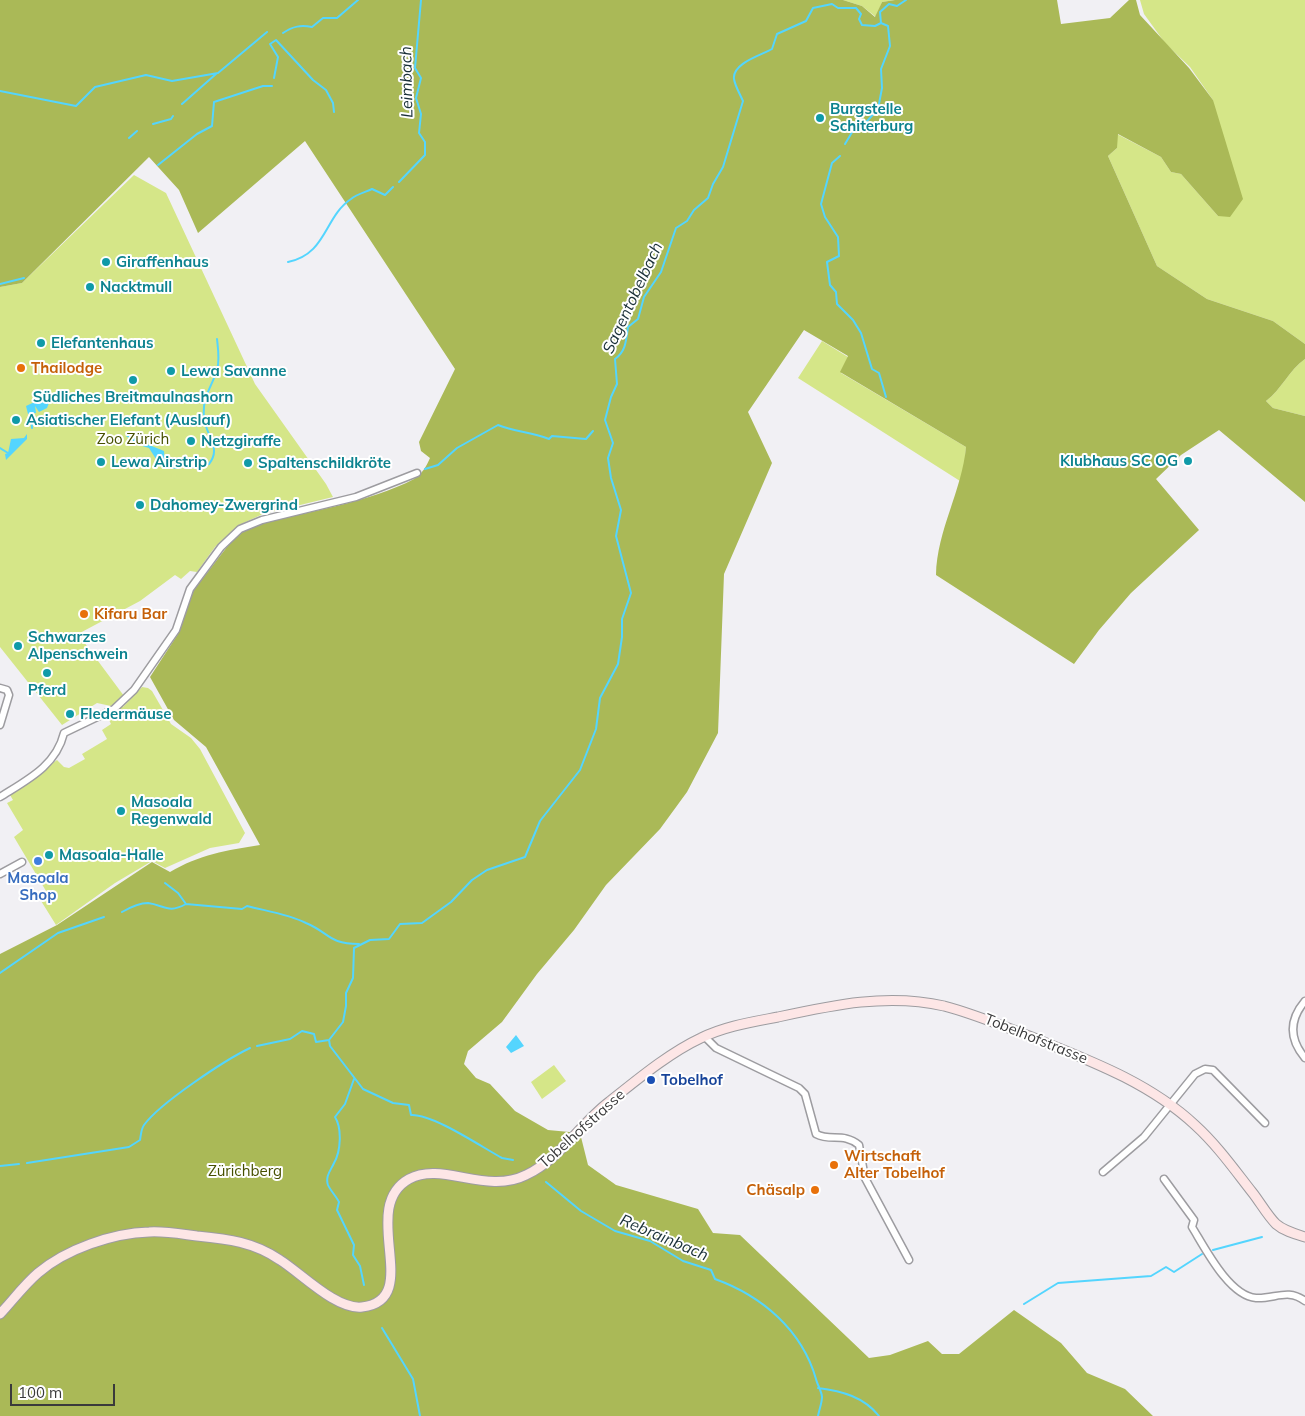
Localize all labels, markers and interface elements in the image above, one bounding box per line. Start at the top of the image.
water label: Leimbach [397,46,417,118]
place label: Burgstelle Schiterburg [830,100,913,135]
marker: Burgstelle Schiterburg [814,112,826,124]
water label: Sagentobelbach [599,239,667,357]
place label: Giraffenhaus [116,253,209,271]
marker: Giraffenhaus [100,256,112,268]
place label: Nacktmull [100,278,172,296]
marker: Nacktmull [84,281,96,293]
place label: Elefantenhaus [51,334,153,352]
marker: Elefantenhaus [35,337,47,349]
place label: Thailodge [31,359,102,377]
marker: Thailodge [15,362,27,374]
place label: Lewa Savanne [181,362,286,380]
marker: Lewa Savanne [165,365,177,377]
marker: Südliches Breitmaulnashorn [127,374,139,386]
place label: Südliches Breitmaulnashorn [33,388,233,406]
place label: Asiatischer Elefant (Auslauf) [26,411,231,429]
marker: Asiatischer Elefant (Auslauf) [10,414,22,426]
park label: Zoo Zürich [97,430,169,448]
place label: Netzgiraffe [201,432,281,450]
marker: Netzgiraffe [185,435,197,447]
place label: Klubhaus SC OG [1060,452,1178,470]
place label: Lewa Airstrip [111,453,207,471]
place label: Spaltenschildkröte [258,454,391,472]
marker: Klubhaus SC OG [1182,455,1194,467]
marker: Lewa Airstrip [95,456,107,468]
marker: Spaltenschildkröte [242,457,254,469]
place label: Dahomey-Zwergrind [150,496,298,514]
marker: Dahomey-Zwergrind [134,499,146,511]
place label: Kifaru Bar [94,605,167,623]
marker: Kifaru Bar [78,608,90,620]
place label: Schwarzes Alpenschwein [28,628,128,663]
marker: Schwarzes Alpenschwein [12,640,24,652]
marker: Pferd [41,667,53,679]
place label: Pferd [28,681,66,699]
place label: Fledermäuse [80,705,172,723]
marker: Fledermäuse [64,708,76,720]
place label: Masoala Regenwald [131,793,212,828]
marker: Masoala Regenwald [115,805,127,817]
place label: Masoala-Halle [59,846,164,864]
marker: Masoala-Halle [43,849,55,861]
marker: Masoala Shop [32,855,44,867]
place label: Masoala Shop [7,869,69,904]
street label: Tobelhofstrasse [982,1010,1090,1068]
place label: Tobelhof [661,1071,723,1089]
marker: Tobelhof [645,1074,657,1086]
street label: Tobelhofstrasse [535,1086,629,1172]
place label: Wirtschaft Alter Tobelhof [844,1147,945,1182]
marker: Wirtschaft Alter Tobelhof [828,1159,840,1171]
park label: Zürichberg [208,1162,282,1180]
place label: Chäsalp [746,1181,805,1199]
marker: Chäsalp [809,1184,821,1196]
water label: Rebrainbach [617,1211,711,1265]
scale bar [12,1374,118,1406]
text: 100 m [18,1383,62,1402]

